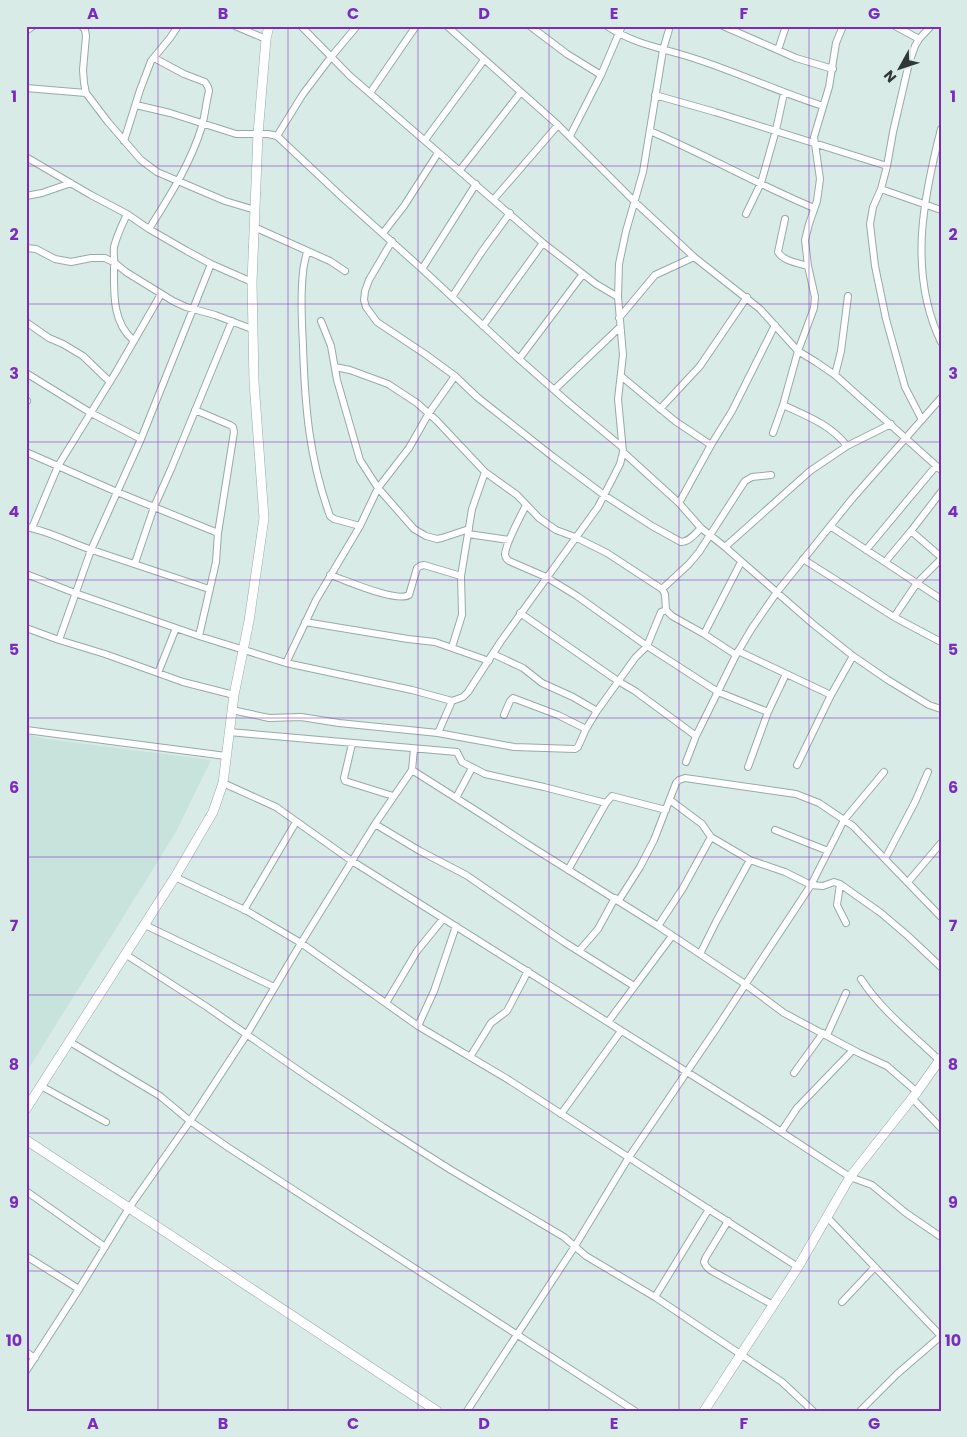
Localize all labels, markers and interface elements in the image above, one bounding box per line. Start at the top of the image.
text: A [87,2,99,25]
text: B [218,2,228,25]
text: C [347,2,359,25]
text: D [478,2,490,25]
text: E [610,2,618,25]
text: F [740,2,749,25]
text: G [868,2,880,25]
north arrow [874,42,924,92]
text: N [879,66,901,87]
text: 1 [11,85,17,108]
text: 1 [950,85,956,108]
text: 2 [9,223,19,246]
text: 2 [948,223,958,246]
text: 3 [9,362,19,385]
text: 3 [948,362,958,385]
text: 4 [9,500,20,523]
text: 4 [948,500,959,523]
text: 5 [9,638,19,661]
text: 5 [948,638,958,661]
text: 6 [9,776,19,799]
text: 6 [948,776,958,799]
text: 7 [10,914,19,937]
text: 7 [949,914,958,937]
text: 8 [9,1053,19,1076]
text: 8 [948,1053,958,1076]
text: 9 [9,1191,19,1214]
text: 9 [948,1191,958,1214]
text: 10 [6,1329,22,1352]
text: 10 [945,1329,961,1352]
text: A [87,1412,99,1435]
text: B [218,1412,228,1435]
text: C [347,1412,359,1435]
text: D [478,1412,490,1435]
text: E [610,1412,618,1435]
text: F [740,1412,749,1435]
text: G [868,1412,880,1435]

